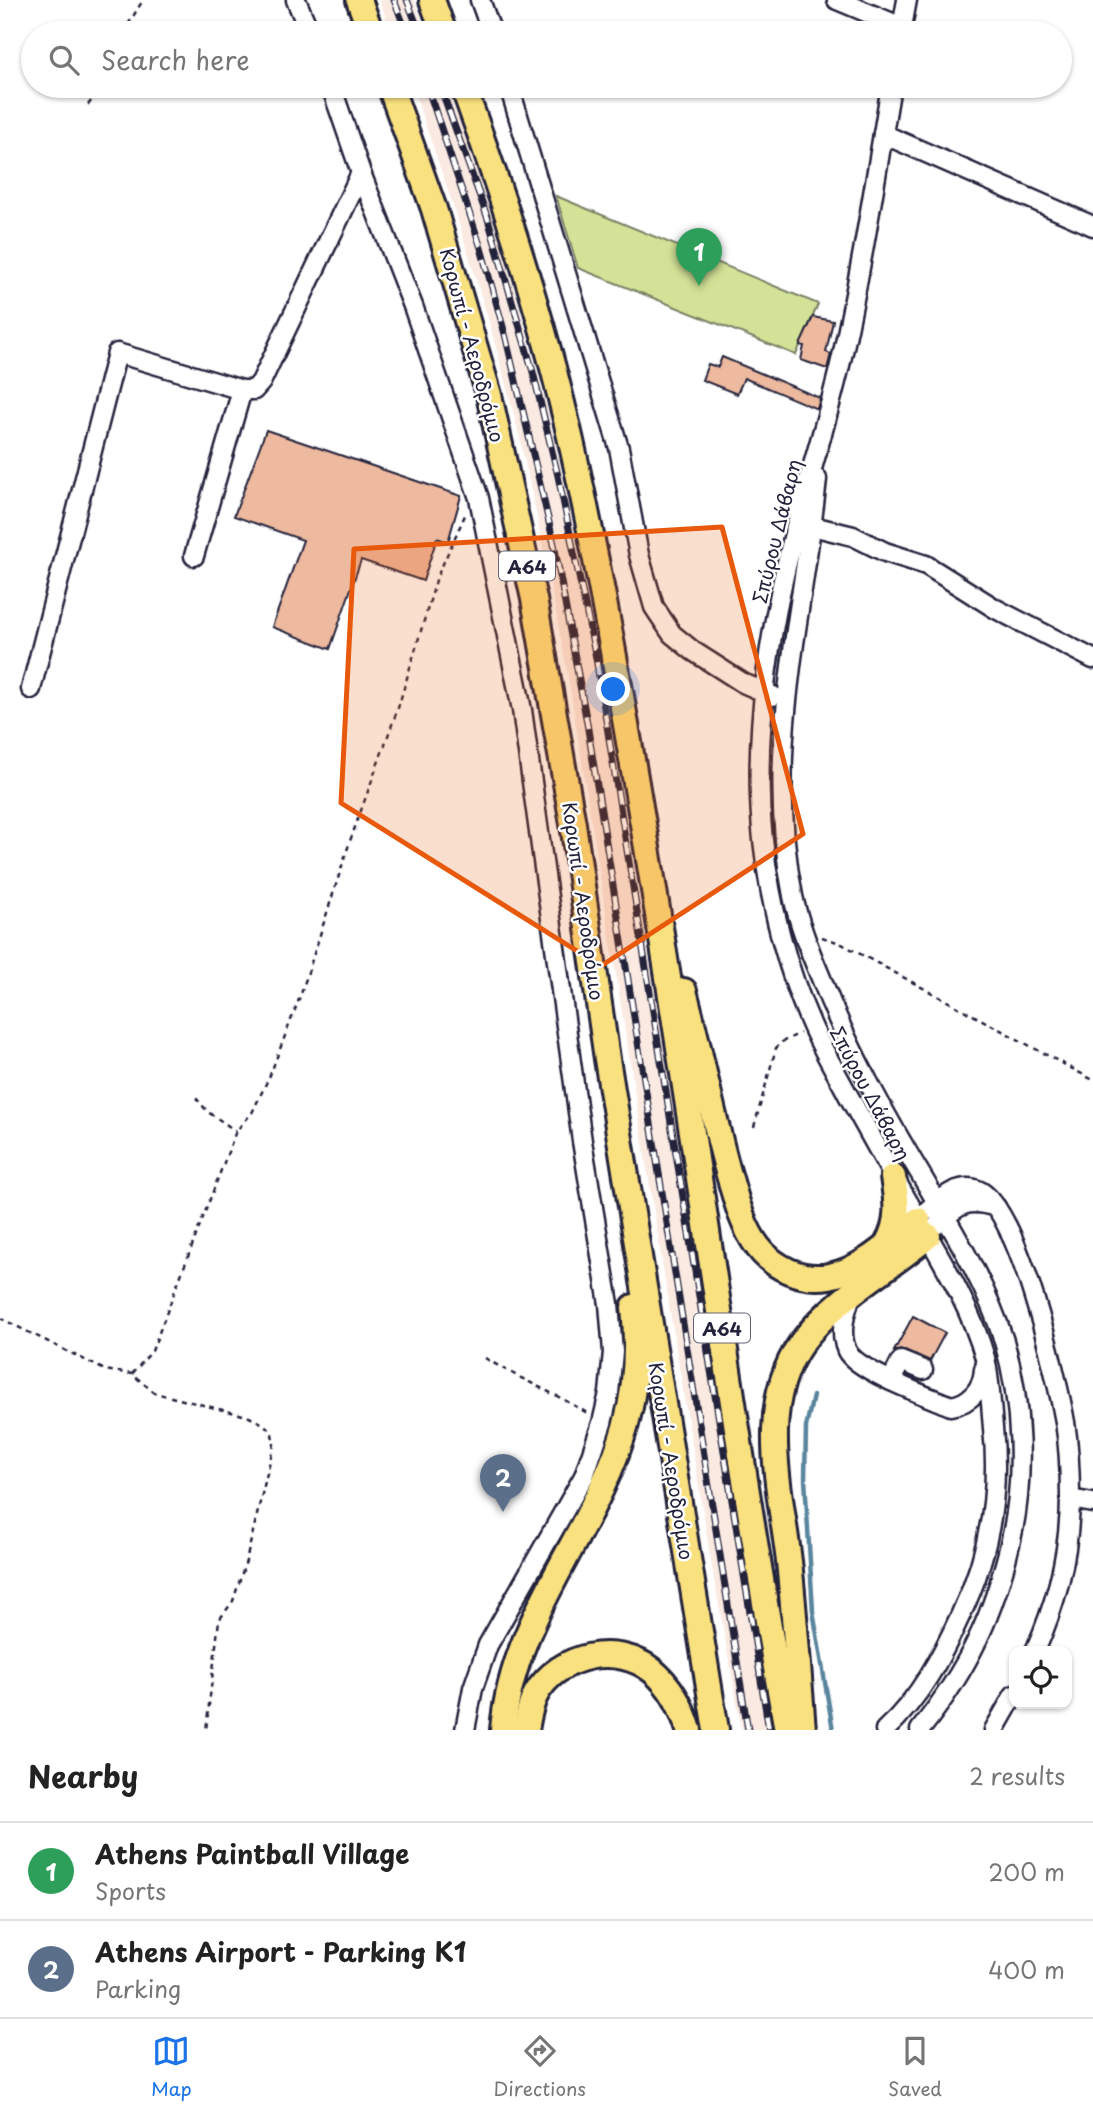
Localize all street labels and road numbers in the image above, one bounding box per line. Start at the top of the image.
street label: Κορωπί - Αεροδρόμιο [434,245,512,445]
street label: Σπύρου Δάβαρη [745,456,807,606]
road number: Α64 [499,552,555,580]
street label: Κορωπί - Αεροδρόμιο [556,800,612,1002]
street label: Σπύρου Δάβαρη [824,1021,918,1165]
road number: Α64 [694,1314,750,1343]
street label: Κορωπί - Αεροδρόμιο [643,1360,701,1562]

